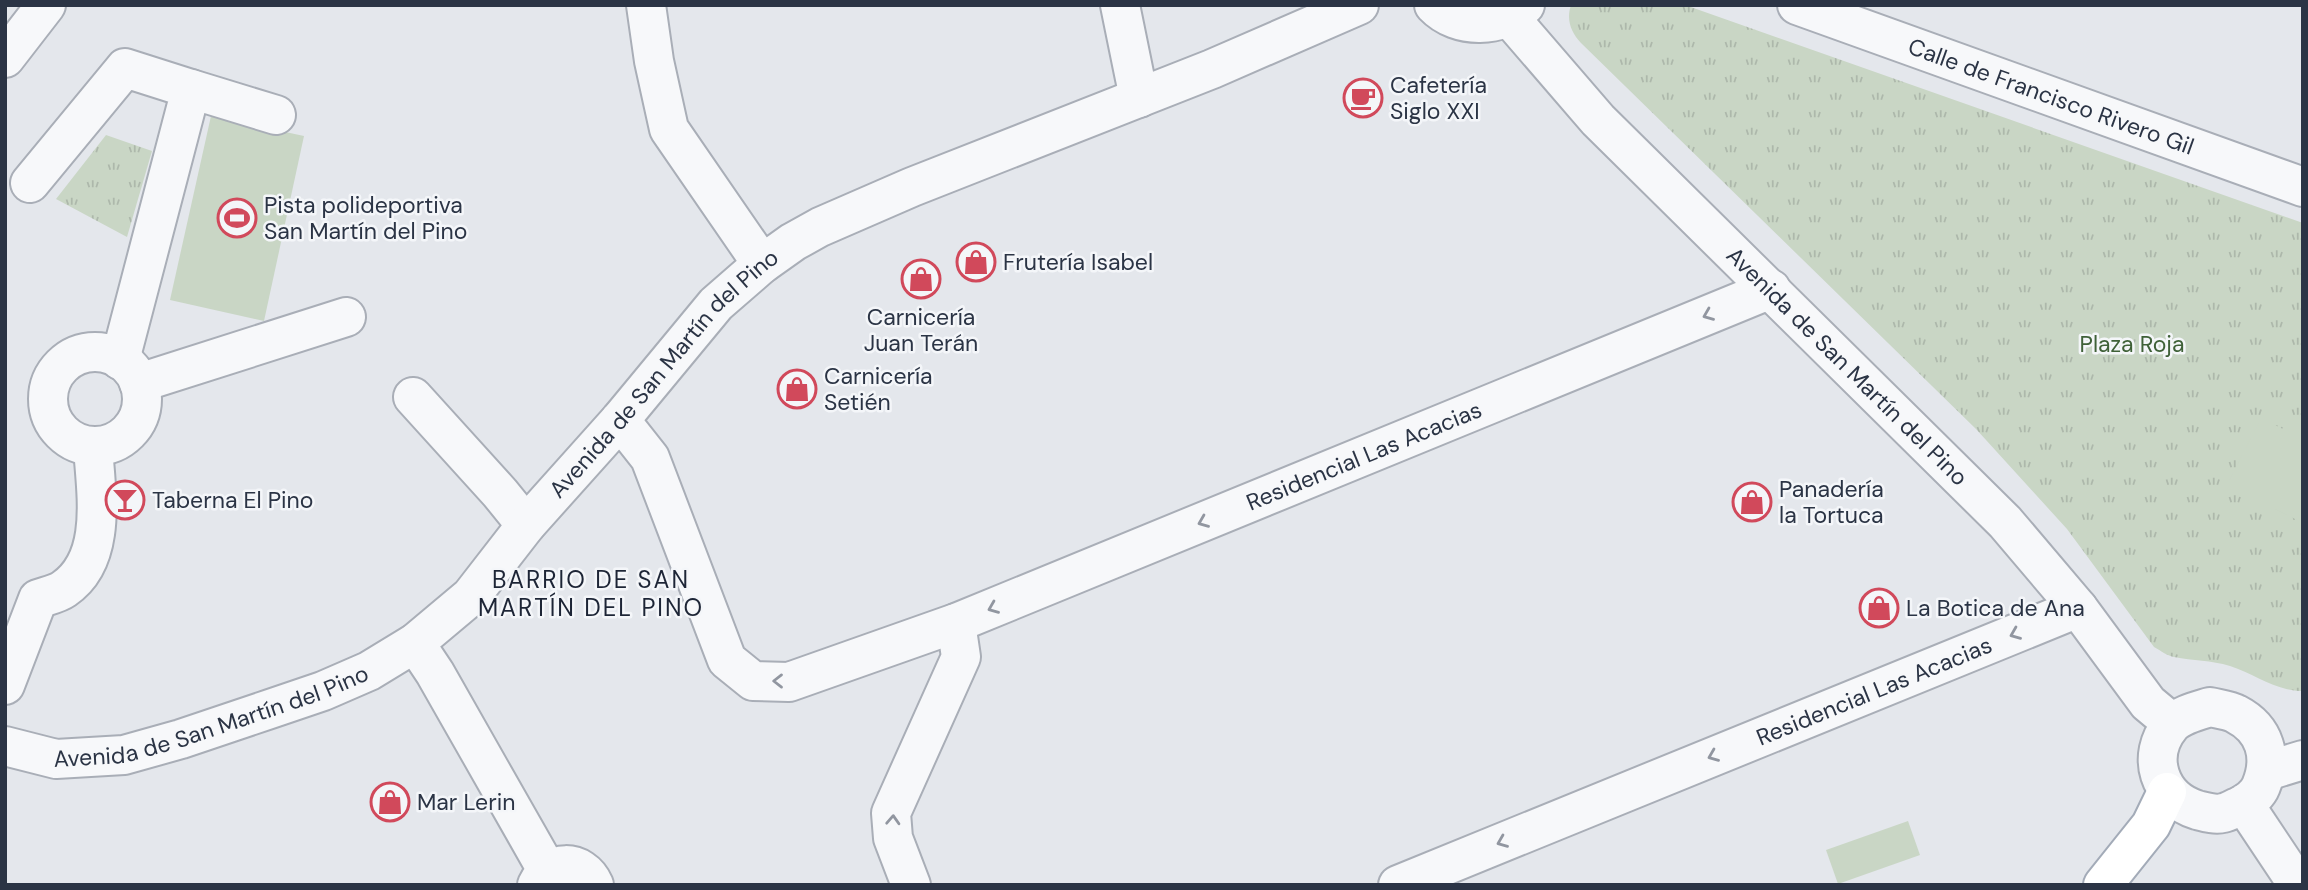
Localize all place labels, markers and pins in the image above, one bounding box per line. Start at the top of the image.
place label: Cafetería Siglo XXI [1390,70,1487,126]
cafe icon: Cafetería Siglo XXI [1342,77,1384,119]
place label: Pista polideportiva San Martín del Pino [264,190,467,246]
sports icon: Pista polideportiva San Martín del Pino [216,197,258,239]
shop icon: Frutería Isabel [955,241,997,283]
place label: Frutería Isabel [1003,247,1153,277]
shop icon: Carnicería Juan Terán [900,258,942,300]
place label: Carnicería Juan Terán [864,302,978,358]
place label: Carnicería Setién [824,361,933,417]
shop icon: Carnicería Setién [776,368,818,410]
place label: Panadería la Tortuca [1779,474,1884,530]
bar icon: Taberna El Pino [104,479,146,521]
shop icon: Panadería la Tortuca [1731,481,1773,523]
place label: Taberna El Pino [152,485,313,515]
shop icon: La Botica de Ana [1858,587,1900,629]
place label: La Botica de Ana [1906,593,2085,623]
shop icon: Mar Lerin [369,781,411,823]
place label: Mar Lerin [417,787,515,817]

